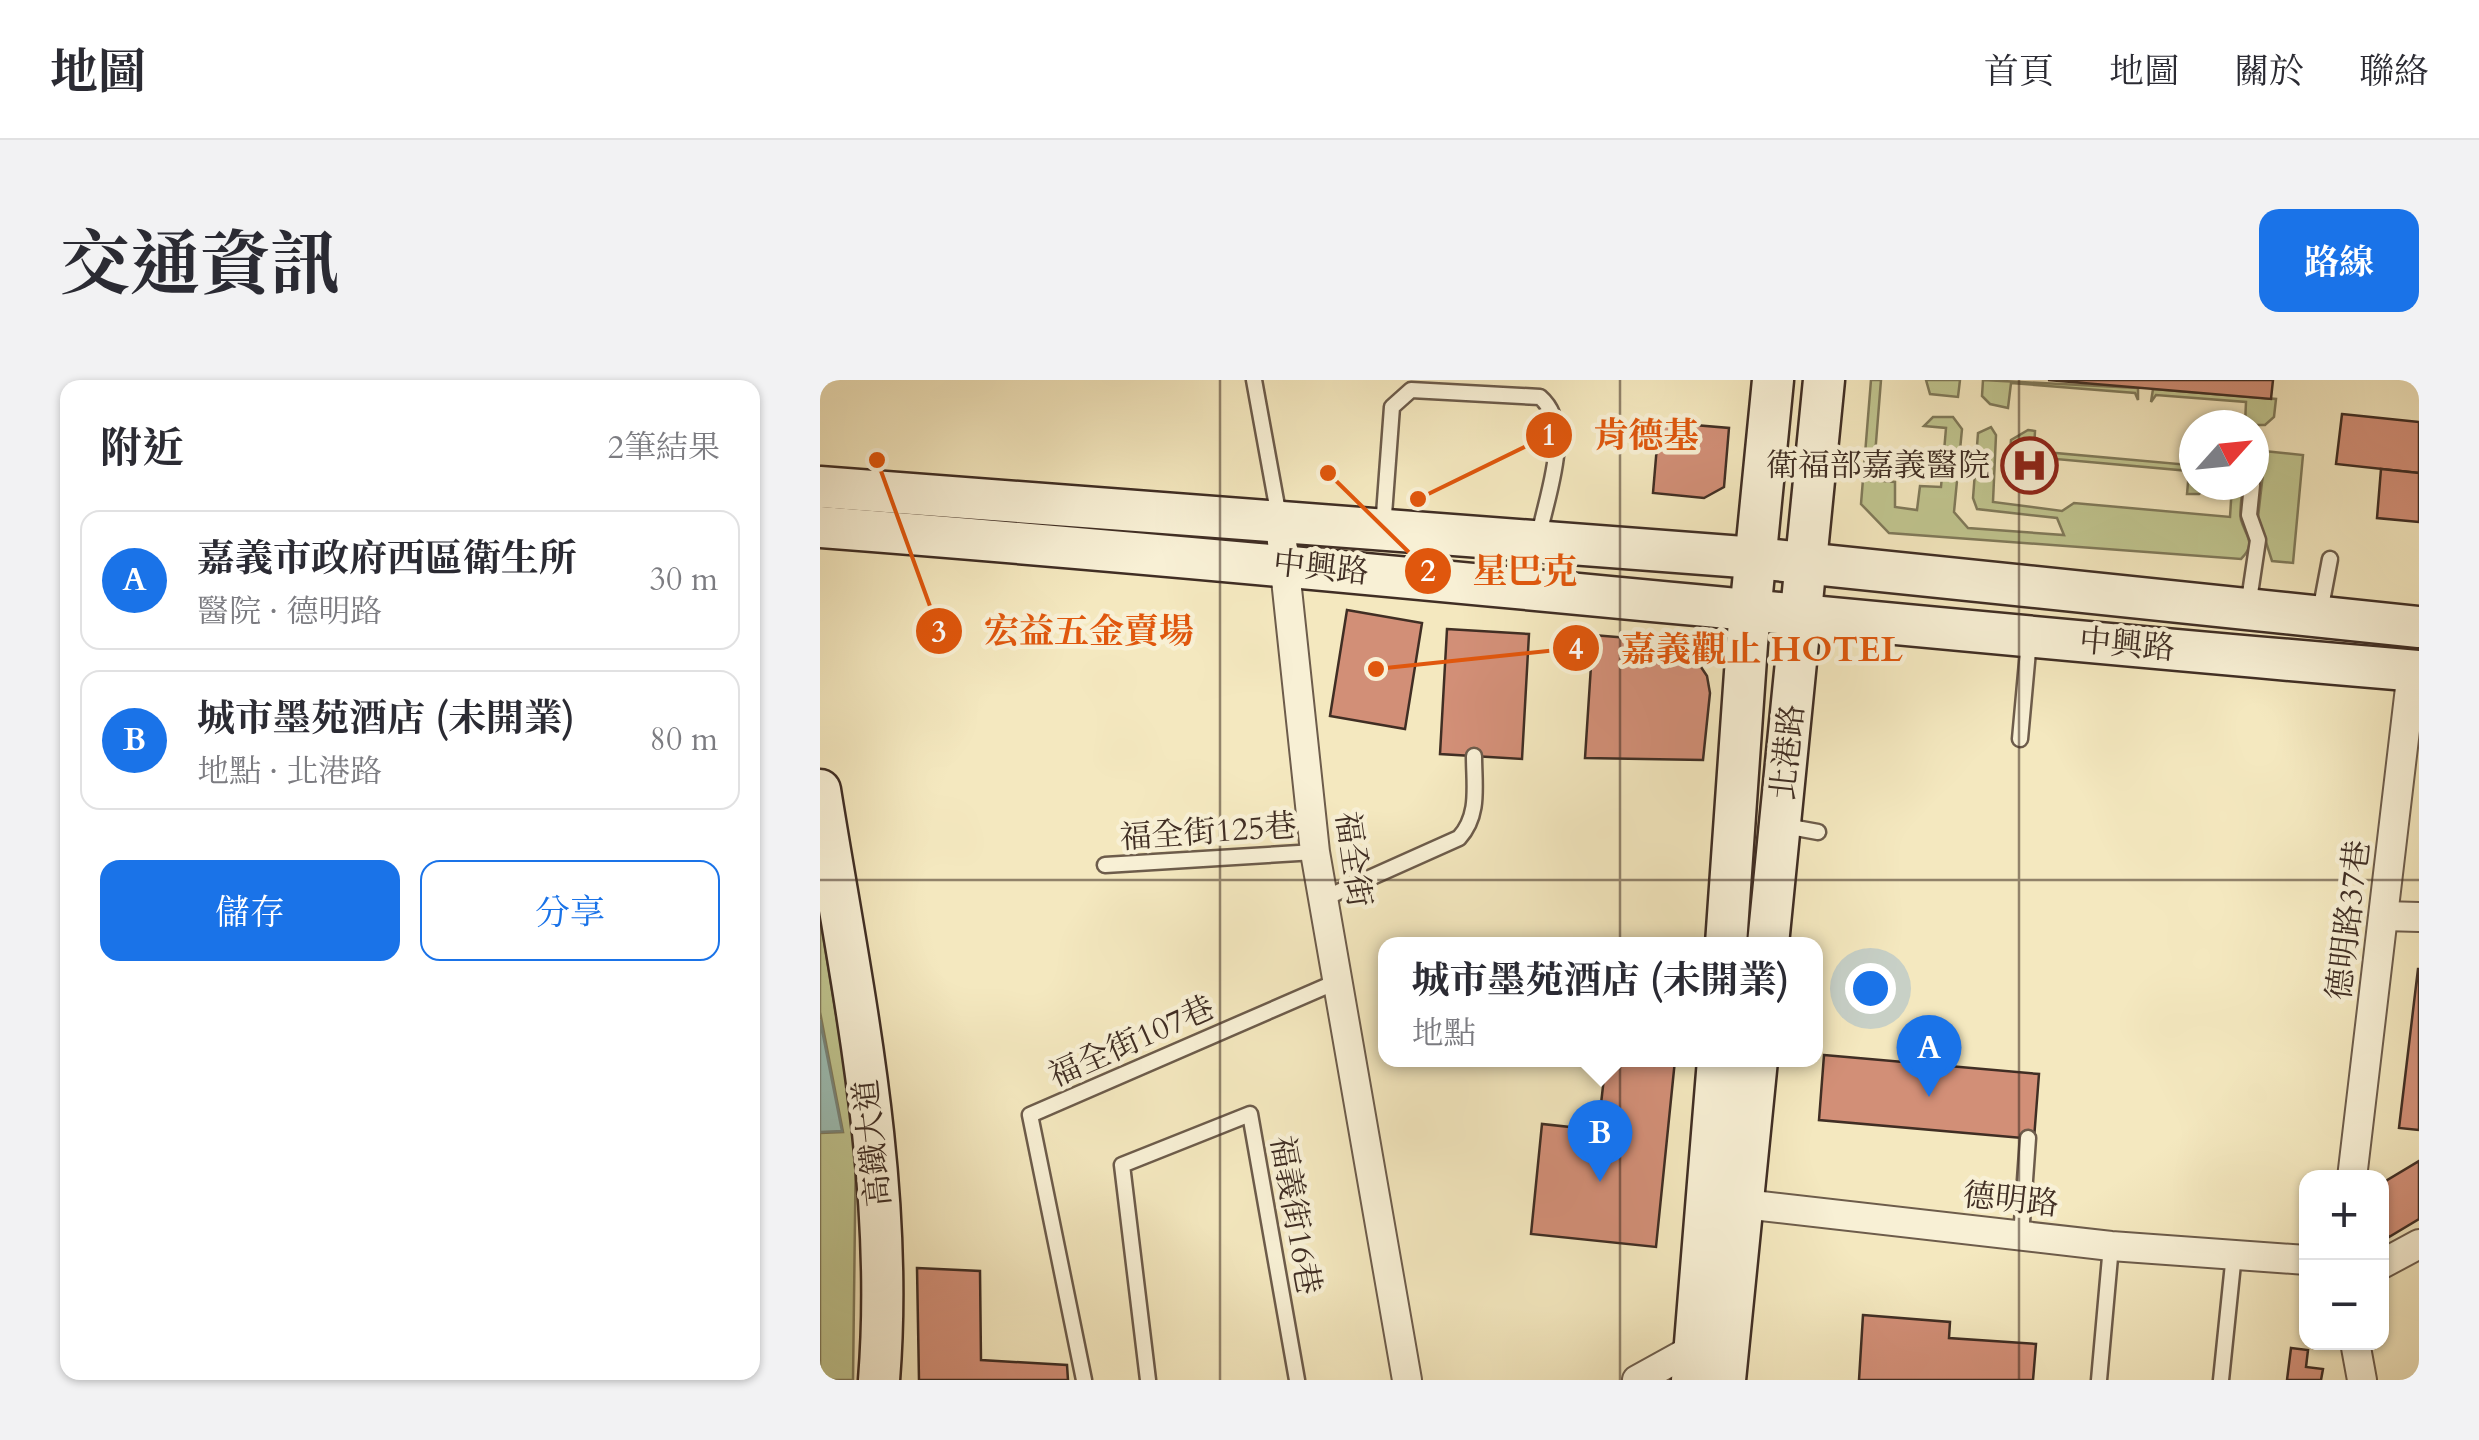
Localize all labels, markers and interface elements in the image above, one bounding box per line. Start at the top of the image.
text: 地圖 [50,40,146,105]
text: 首頁 [1984,48,2054,96]
text: 地圖 [2109,48,2179,96]
text: 關於 [2234,48,2304,96]
text: 聯絡 [2359,48,2429,96]
button: 路線 [2259,209,2419,312]
text: 交通資訊 [60,219,340,313]
callout: 肯德基 [1524,402,1719,467]
north arrow [2179,410,2269,500]
text: 肯德基 [1593,412,1699,460]
text: 1 [1541,415,1557,456]
text: 附近 [100,420,184,477]
text: 2筆結果 [608,426,720,470]
hospital icon: 衛福部嘉義醫院 [1999,435,2059,495]
place label: 衛福部嘉義醫院 [1766,444,1990,488]
text: 嘉義市政府西區衛生所 [197,533,577,585]
callout: 星巴克 [1403,538,1598,603]
street label: 中興路 [1271,541,1371,595]
text: 星巴克 [1472,548,1578,596]
text: 2 [1420,551,1436,592]
text: A [122,558,147,602]
text: 30 m [650,558,718,602]
text: 醫院 · 德明路 [197,590,382,634]
callout: 宏益五金賣場 [914,599,1214,664]
text: 宏益五金賣場 [984,608,1194,656]
text: 3 [931,612,947,653]
callout: 嘉義觀止 HOTEL [1551,616,1923,681]
street label: 中興路 [2077,619,2177,671]
text: 嘉義觀止 HOTEL [1621,626,1904,674]
text: 4 [1568,629,1584,670]
text: 城市墨苑酒店 (未開業) [197,693,575,745]
street label: 北港路 [1761,702,1815,802]
text: B [123,718,146,762]
text: 80 m [650,718,718,762]
text: 地點 · 北港路 [197,750,382,794]
street label: 福全街125巷 [1118,804,1298,860]
street label: 福全街 [1325,809,1381,910]
street label: 德明路37巷 [2317,838,2381,1003]
button: 儲存 [100,860,400,961]
button: 分享 [420,860,720,961]
popup [1378,937,1823,1067]
text: 城市墨苑酒店 (未開業) [1412,955,1790,1007]
your location [1845,963,1896,1014]
street label: 福全街107巷 [1042,986,1221,1098]
text: 地點 [1412,1012,1476,1056]
pin: A [1896,1014,1962,1097]
street label: 高鐵大道 [844,1077,902,1209]
pin: B [1568,1100,1632,1182]
street label: 福義街16巷 [1259,1132,1331,1298]
map controls [2299,1170,2389,1350]
button: + [2299,1170,2389,1260]
street label: 德明路 [1961,1173,2061,1227]
button: − [2299,1260,2389,1350]

